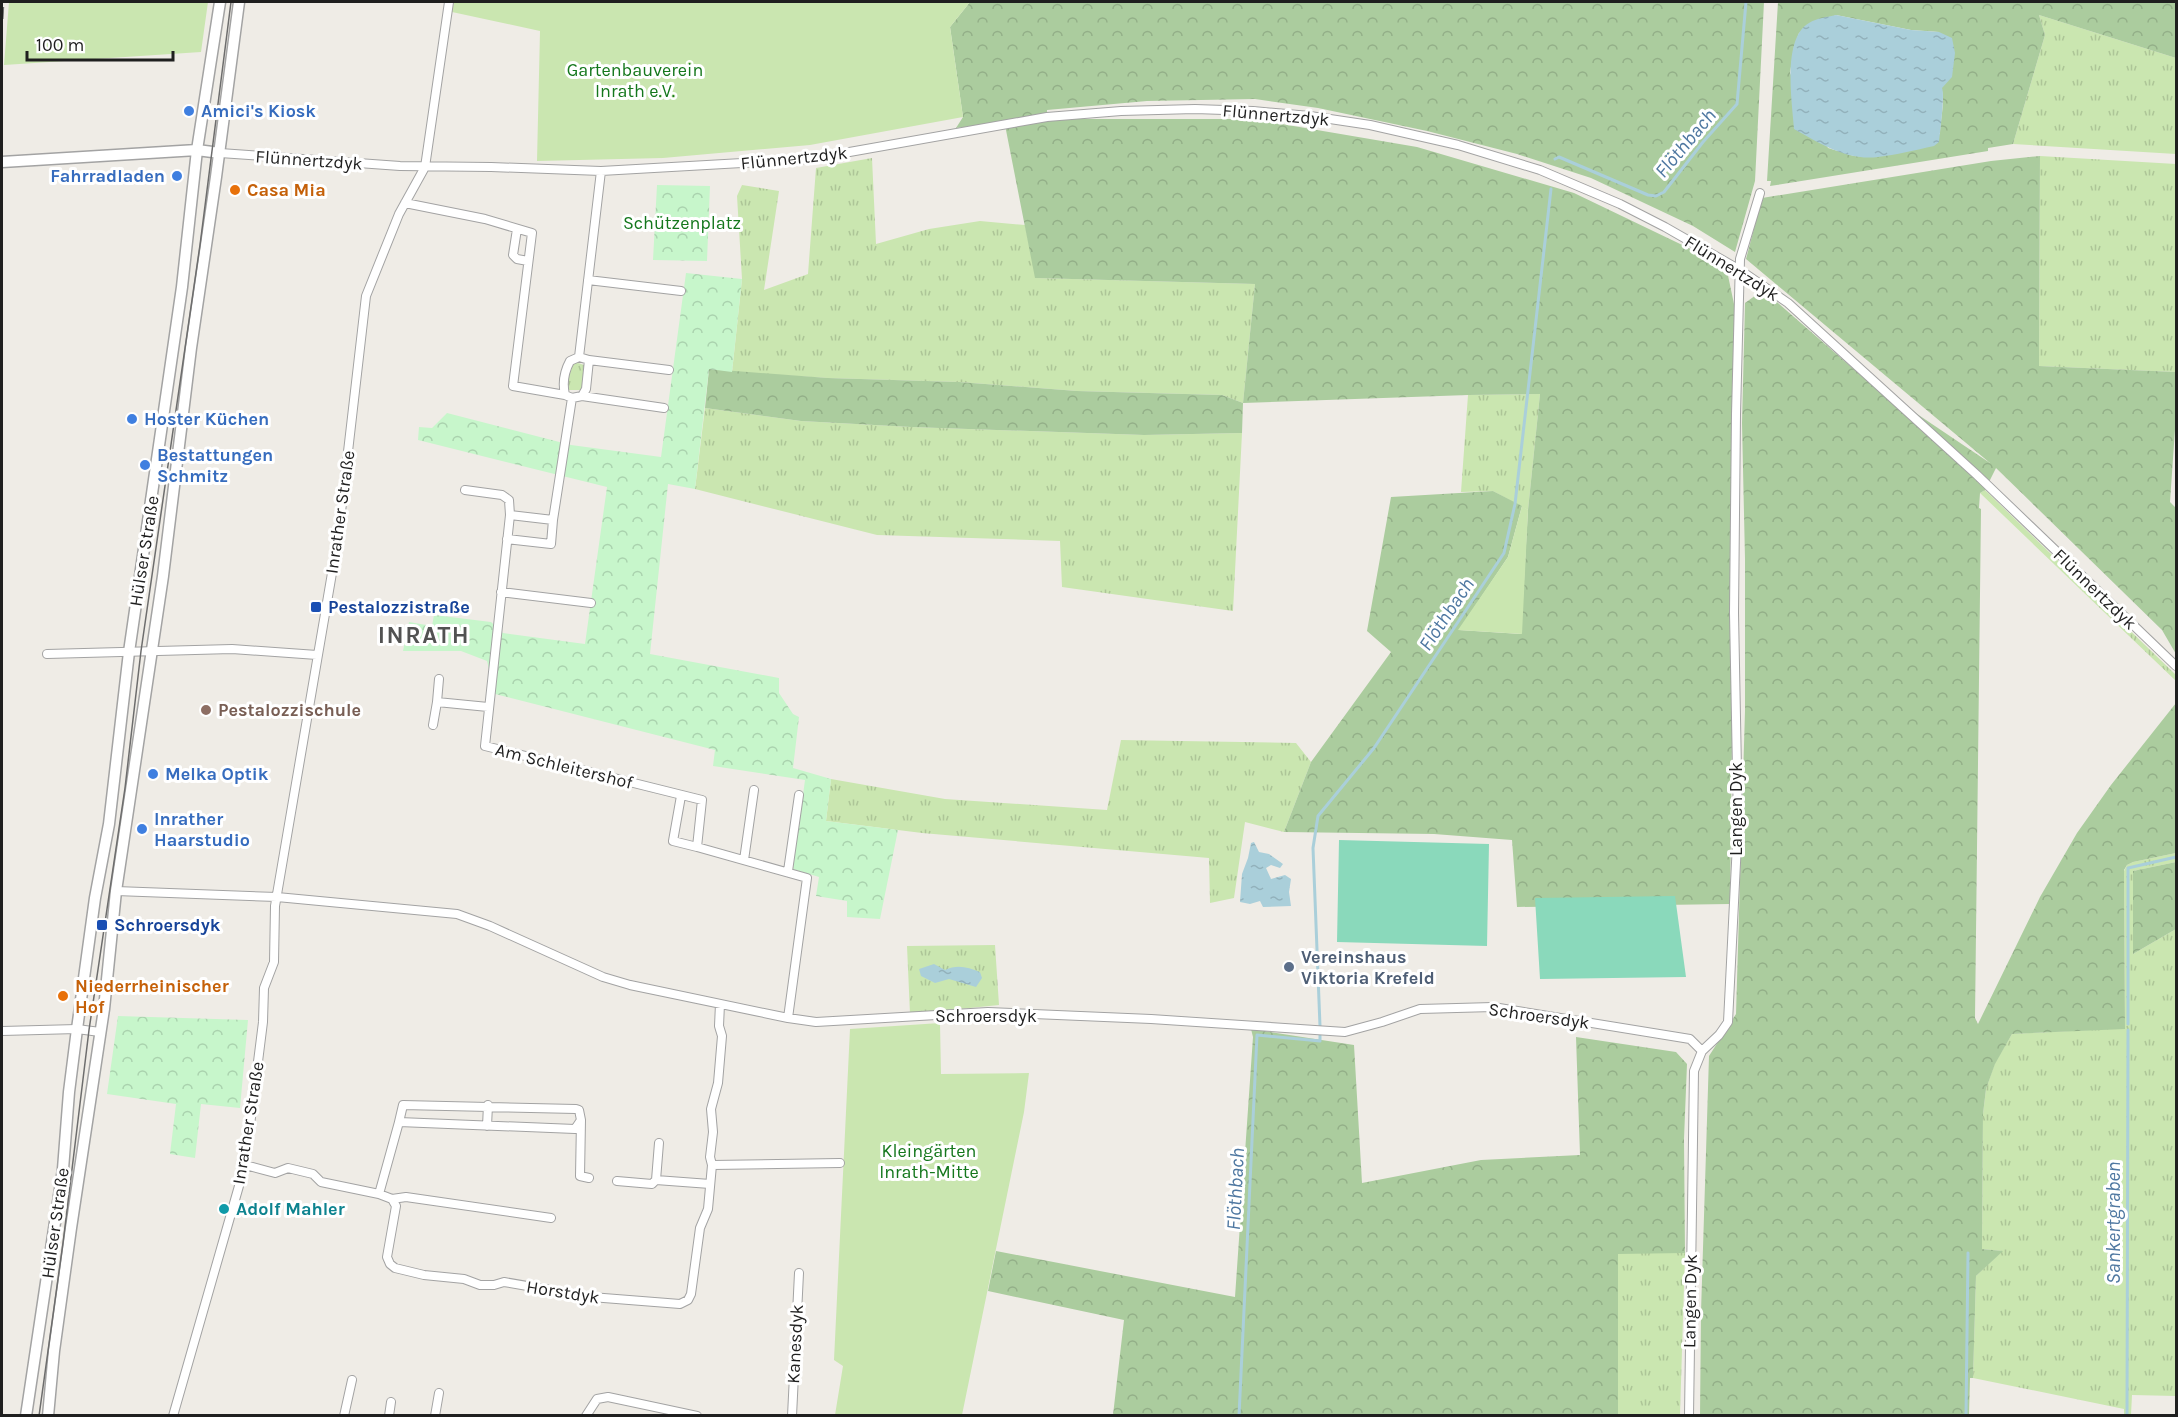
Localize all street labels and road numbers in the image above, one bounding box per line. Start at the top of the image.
street label: Flünnertzdyk [1222,99,1330,131]
street label: Flünnertzdyk [739,141,849,175]
street label: Flünnertzdyk [255,145,363,175]
street label: Flünnertzdyk [1681,230,1783,306]
street label: Inrather Straße [320,449,360,575]
street label: Hülser Straße [124,494,164,608]
street label: Flünnertzdyk [2049,544,2141,634]
street label: Am Schleitershof [493,738,636,794]
street label: Langen Dyk [1725,762,1747,856]
street label: Schroersdyk [1487,998,1591,1034]
street label: Schroersdyk [935,1005,1037,1027]
street label: Inrather Straße [227,1060,269,1186]
street label: Hülser Straße [36,1166,74,1280]
street label: Langen Dyk [1678,1254,1702,1348]
street label: Horstdyk [525,1275,601,1309]
street label: Kanesdyk [782,1304,808,1384]

